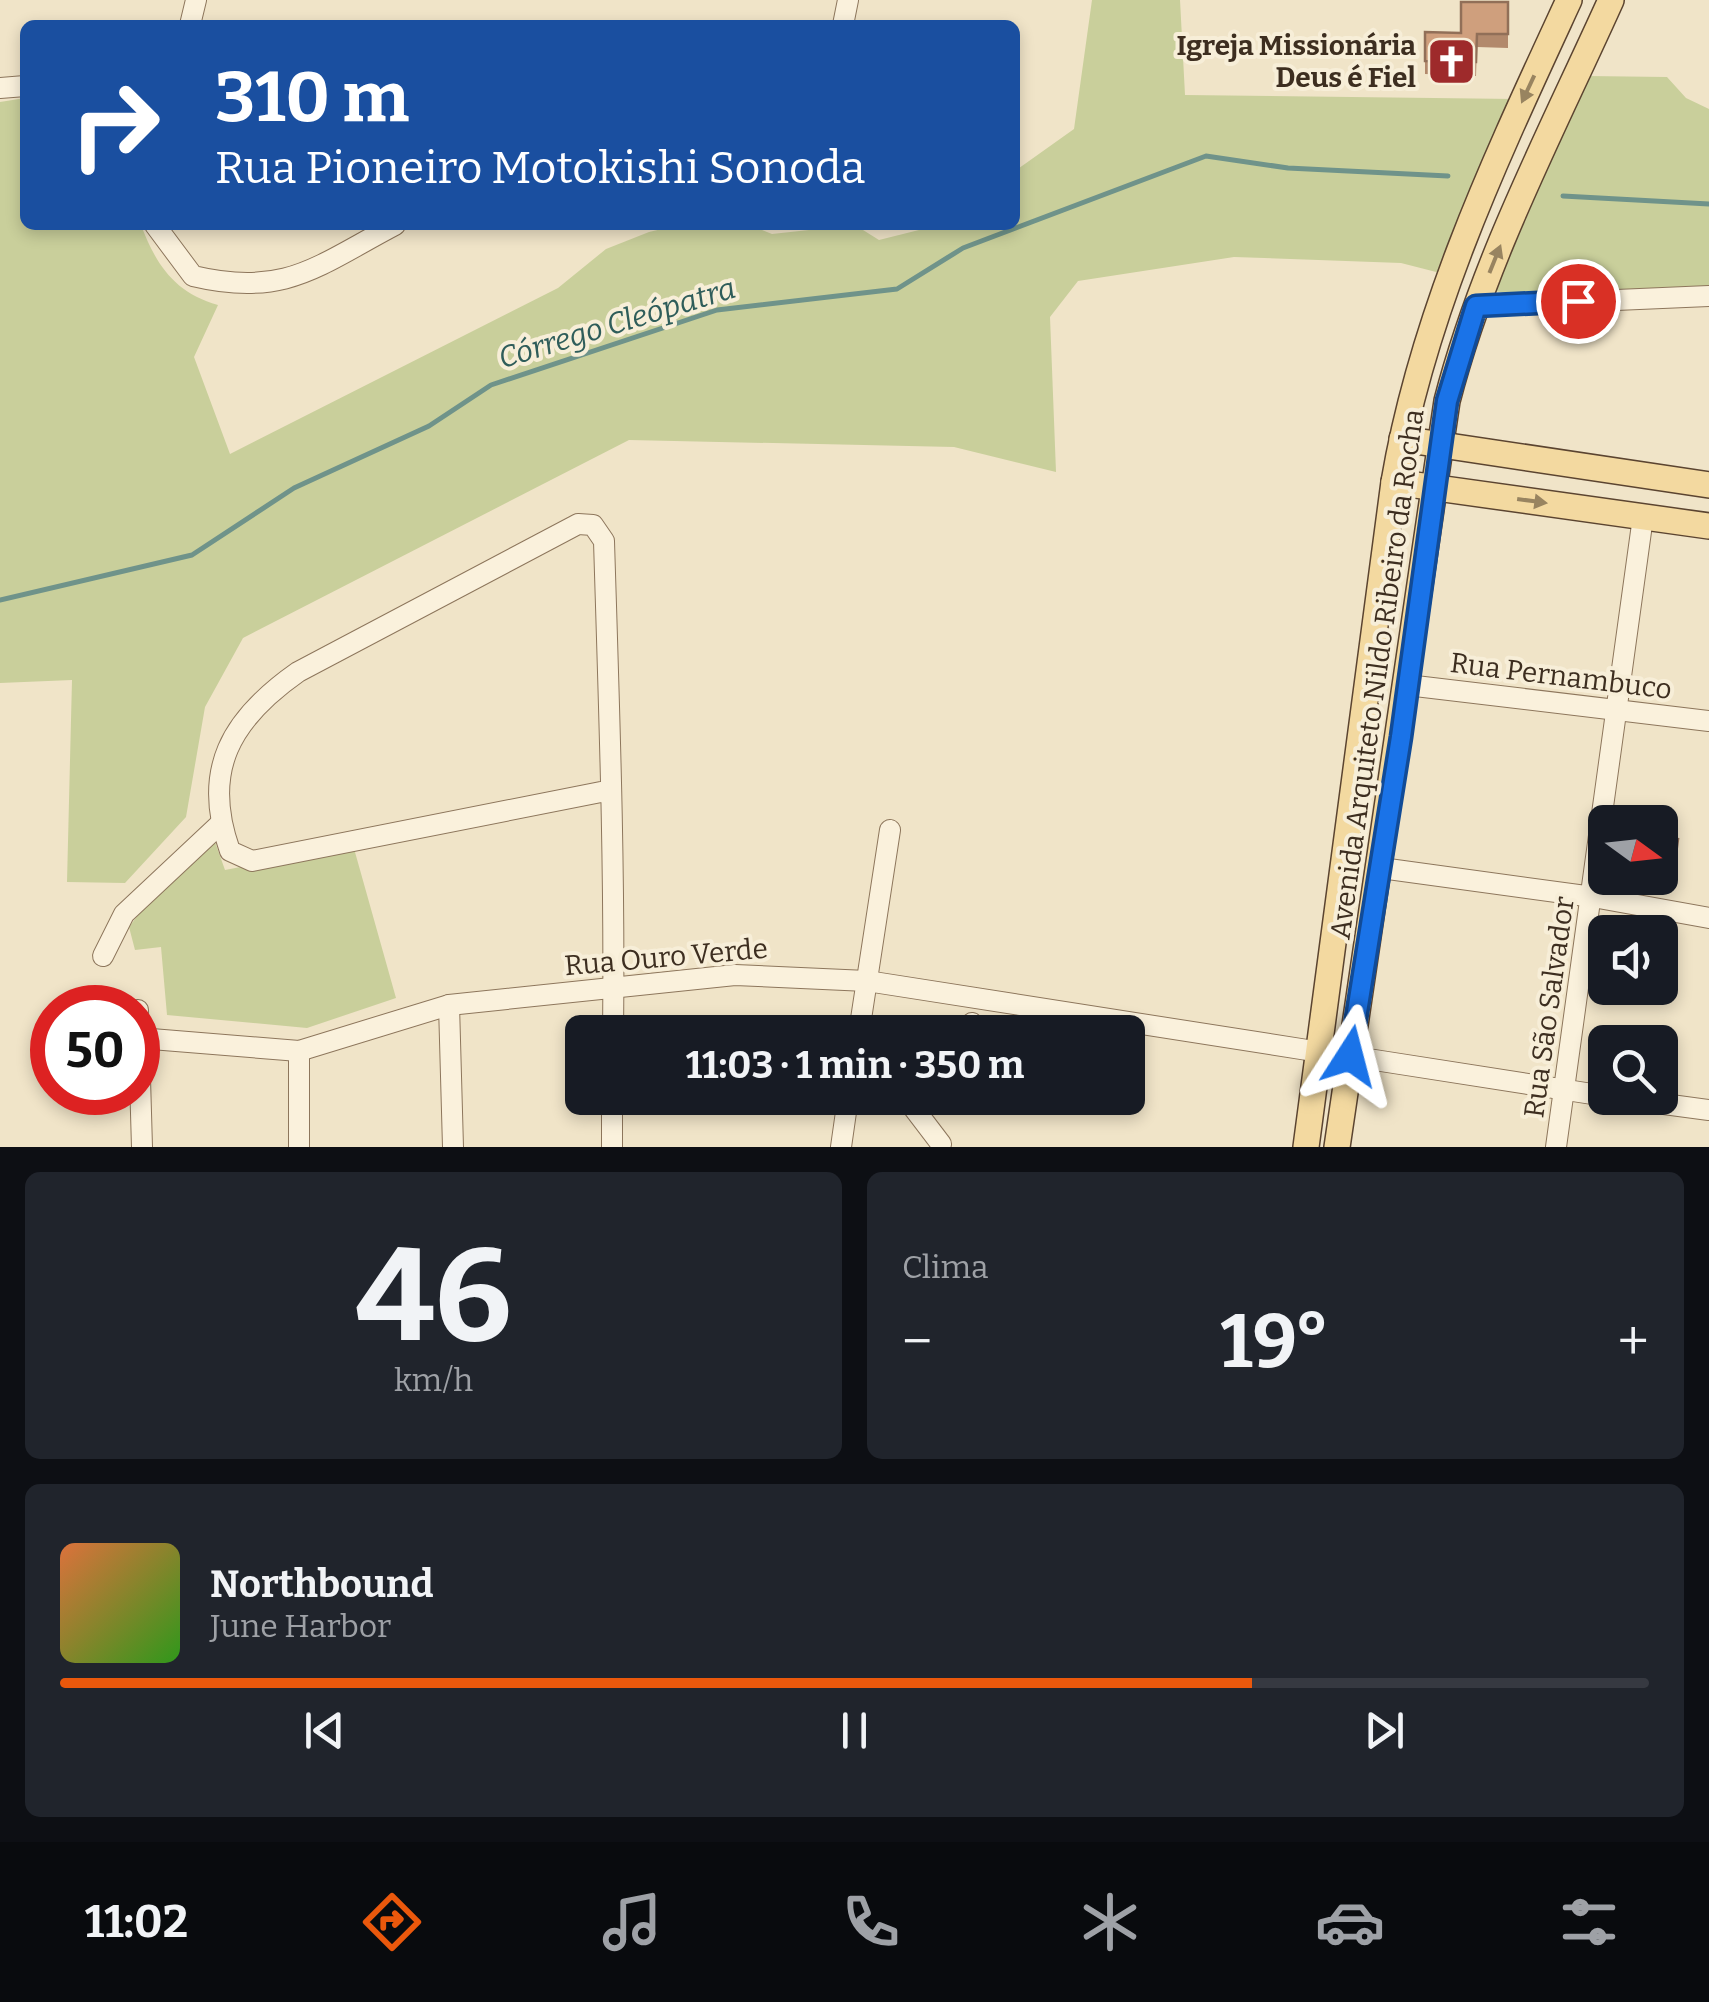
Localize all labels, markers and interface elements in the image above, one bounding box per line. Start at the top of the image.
place label: Igreja Missionária Deus é Fiel [1176,29,1416,94]
church icon: Igreja Missionária Deus é Fiel [1425,35,1477,87]
text: 310 m [215,56,409,140]
icon: right [50,60,180,190]
one-way arrow [1520,74,1536,104]
text: Rua Pioneiro Motokishi Sonoda [215,141,865,195]
one-way arrow [1488,243,1504,273]
pin [1536,259,1621,344]
water label: Córrego Cleópatra [494,270,740,376]
icon: arrive [1551,274,1606,329]
street label: Avenida Arquiteto Nildo Ribeiro da Rocha [1323,407,1431,941]
one-way arrow [1517,493,1549,509]
street label: Rua Pernambuco [1448,646,1674,706]
north arrow [1588,805,1678,895]
map controls [1588,805,1678,1115]
street label: Rua São Salvador [1517,894,1581,1120]
button: sound [1588,915,1678,1005]
street label: Rua Ouro Verde [563,932,769,982]
speed limit sign: 50 [30,985,160,1115]
position arrow [1298,1004,1402,1108]
button: search [1588,1025,1678,1115]
text: 11:03 · 1 min · 350 m [686,1042,1024,1088]
text: 46 [355,1218,512,1374]
text: Clima [902,1248,989,1286]
text: 19° [1220,1297,1330,1387]
text: − [902,1309,932,1375]
text: + [1618,1309,1649,1375]
text: km/h [394,1361,473,1399]
text: Northbound [210,1561,433,1607]
text: June Harbor [210,1607,391,1645]
icon: previous [297,1703,352,1758]
icon: pause [827,1703,882,1758]
icon: next [1357,1703,1412,1758]
icon: directions [357,1887,427,1957]
icon: music [597,1887,667,1957]
icon: phone [836,1887,906,1957]
icon: climate [1075,1887,1145,1957]
icon: car [1315,1887,1385,1957]
icon: filters [1554,1887,1624,1957]
text: 11:02 [85,1895,188,1949]

